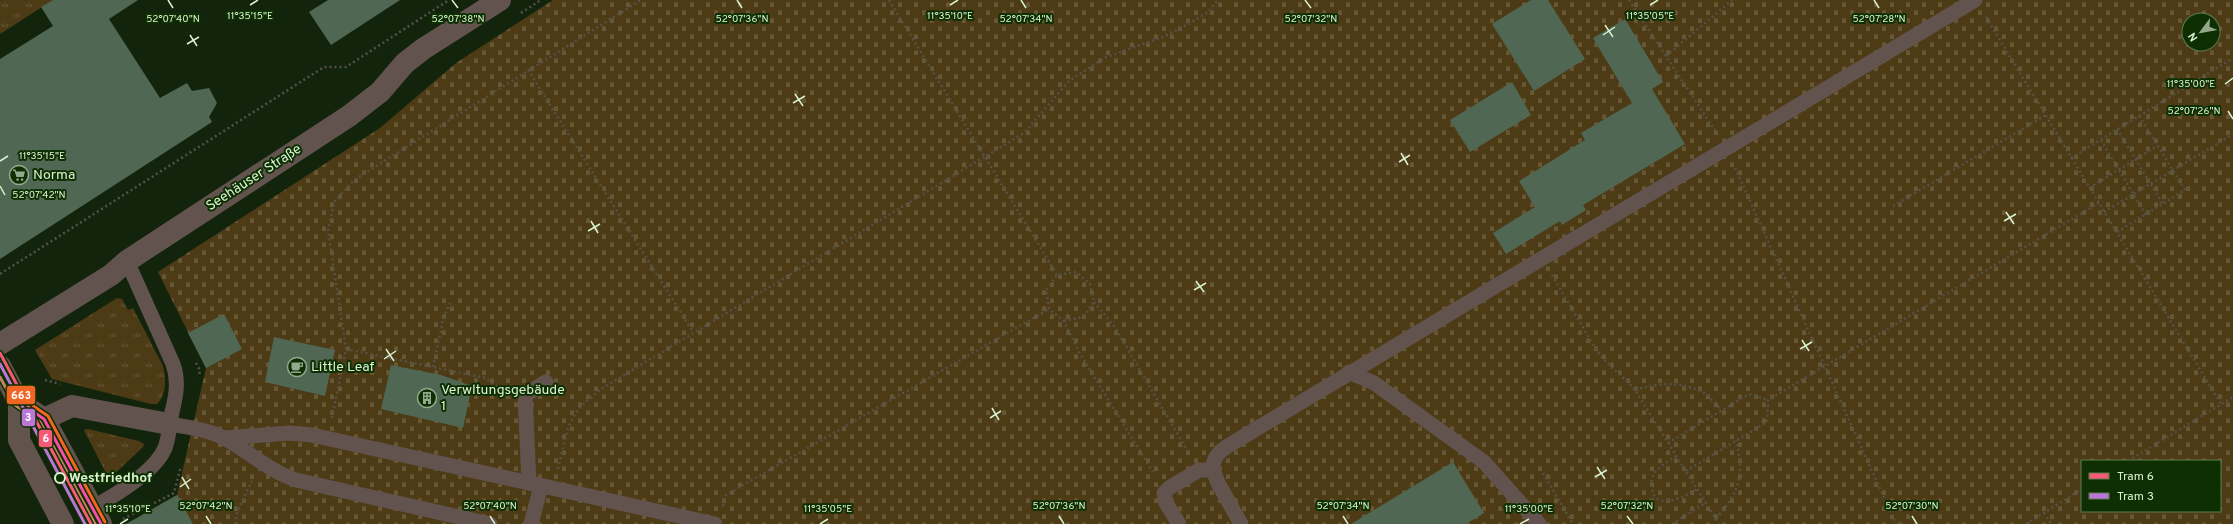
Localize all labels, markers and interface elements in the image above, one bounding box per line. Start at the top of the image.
text: 11°35'15"E [227,10,273,23]
text: 11°35'10"E [927,10,973,23]
text: 11°35'05"E [1626,10,1674,23]
north arrow [2181,12,2221,52]
text: 52°07'40"N [146,13,200,26]
text: 52°07'38"N [431,13,485,26]
text: 52°07'36"N [716,13,768,26]
text: 52°07'34"N [999,13,1053,26]
text: 52°07'32"N [1285,13,1337,26]
text: 52°07'28"N [1852,13,1906,26]
text: N [2185,30,2201,44]
text: 11°35'00"E [2167,78,2215,91]
text: 52°07'26"N [2167,105,2221,118]
street label: Seehäuser Straße [203,141,305,215]
text: 11°35'15"E [19,150,65,163]
supermarket icon: Norma [8,164,30,186]
place label: Norma [33,167,75,184]
text: 52°07'42"N [12,189,66,202]
cafe icon: Little Leaf [286,356,308,378]
place label: Little Leaf [311,359,375,376]
place label: Verwltungsgebäude 1 [441,382,565,415]
line badge: 663 [6,385,36,405]
building icon: Verwltungsgebäude 1 [416,387,438,409]
text: 663 [11,389,31,403]
line badge: 3 [21,408,36,427]
text: 3 [25,411,31,425]
line badge: 6 [38,429,53,448]
text: 6 [43,432,50,446]
legend [2081,460,2221,512]
text: Tram 6 [2117,469,2154,485]
place label: Westfriedhof [69,470,152,487]
marker: Westfriedhof [54,472,66,484]
text: Tram 3 [2117,489,2154,505]
text: 52°07'42"N [179,500,233,513]
text: 52°07'40"N [463,500,517,513]
text: 52°07'36"N [1033,500,1085,513]
text: 52°07'34"N [1316,500,1370,513]
text: 52°07'32"N [1601,500,1653,513]
text: 52°07'30"N [1885,500,1939,513]
text: 11°35'10"E [105,503,151,516]
text: 11°35'05"E [804,503,852,516]
text: 11°35'00"E [1505,503,1553,516]

